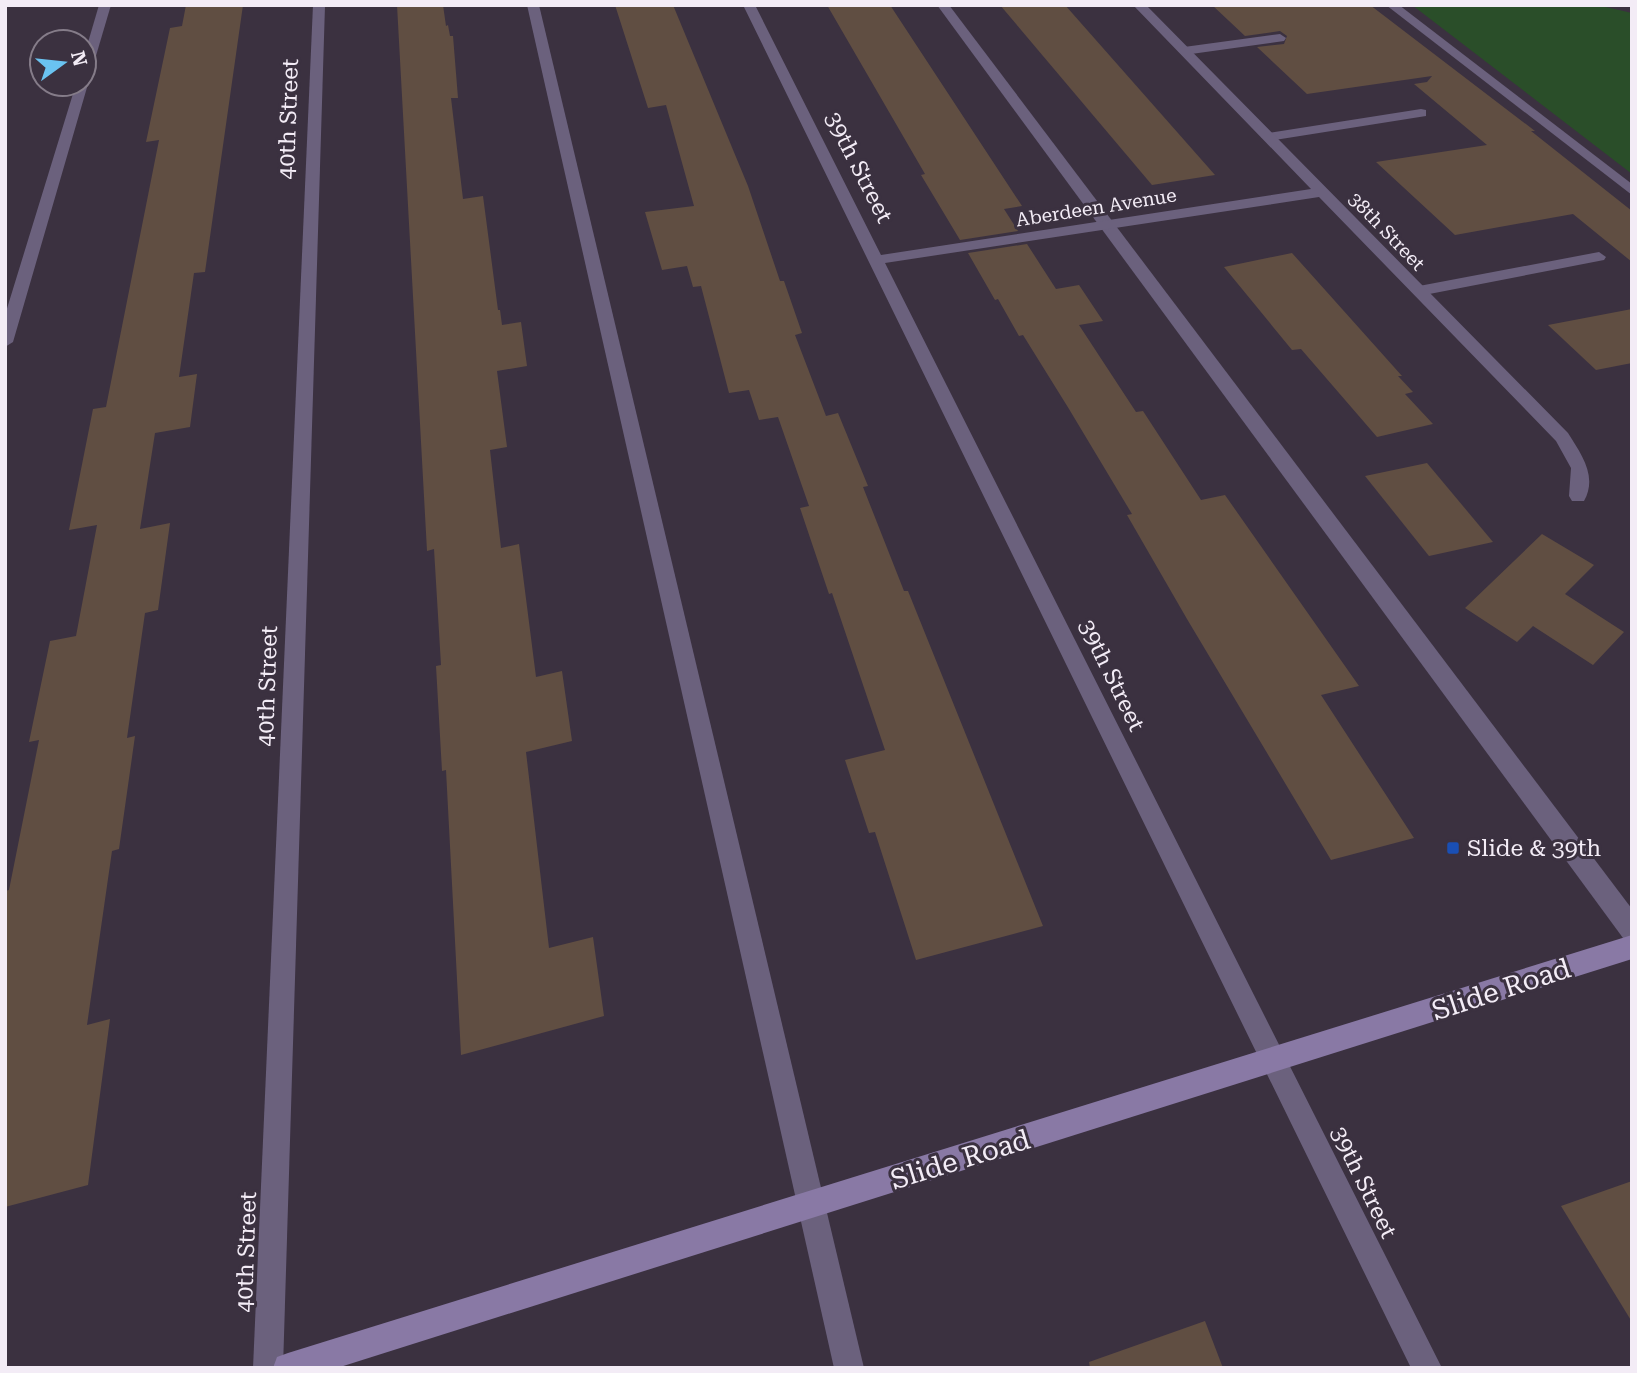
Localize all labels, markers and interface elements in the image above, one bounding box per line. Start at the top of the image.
north arrow [28,28,98,98]
text: N [66,49,92,69]
street label: 40th Street [273,58,304,180]
street label: 39th Street [819,107,898,228]
street label: Aberdeen Avenue [1014,183,1178,232]
street label: 38th Street [1344,187,1430,275]
street label: 39th Street [1073,615,1150,736]
street label: 40th Street [252,625,283,747]
place label: Slide & 39th [1467,835,1601,862]
marker: Slide & 39th [1445,840,1461,856]
street label: Slide Road [1427,951,1575,1027]
street label: 39th Street [1325,1122,1402,1243]
street label: Slide Road [886,1123,1034,1196]
street label: 40th Street [231,1191,262,1313]

